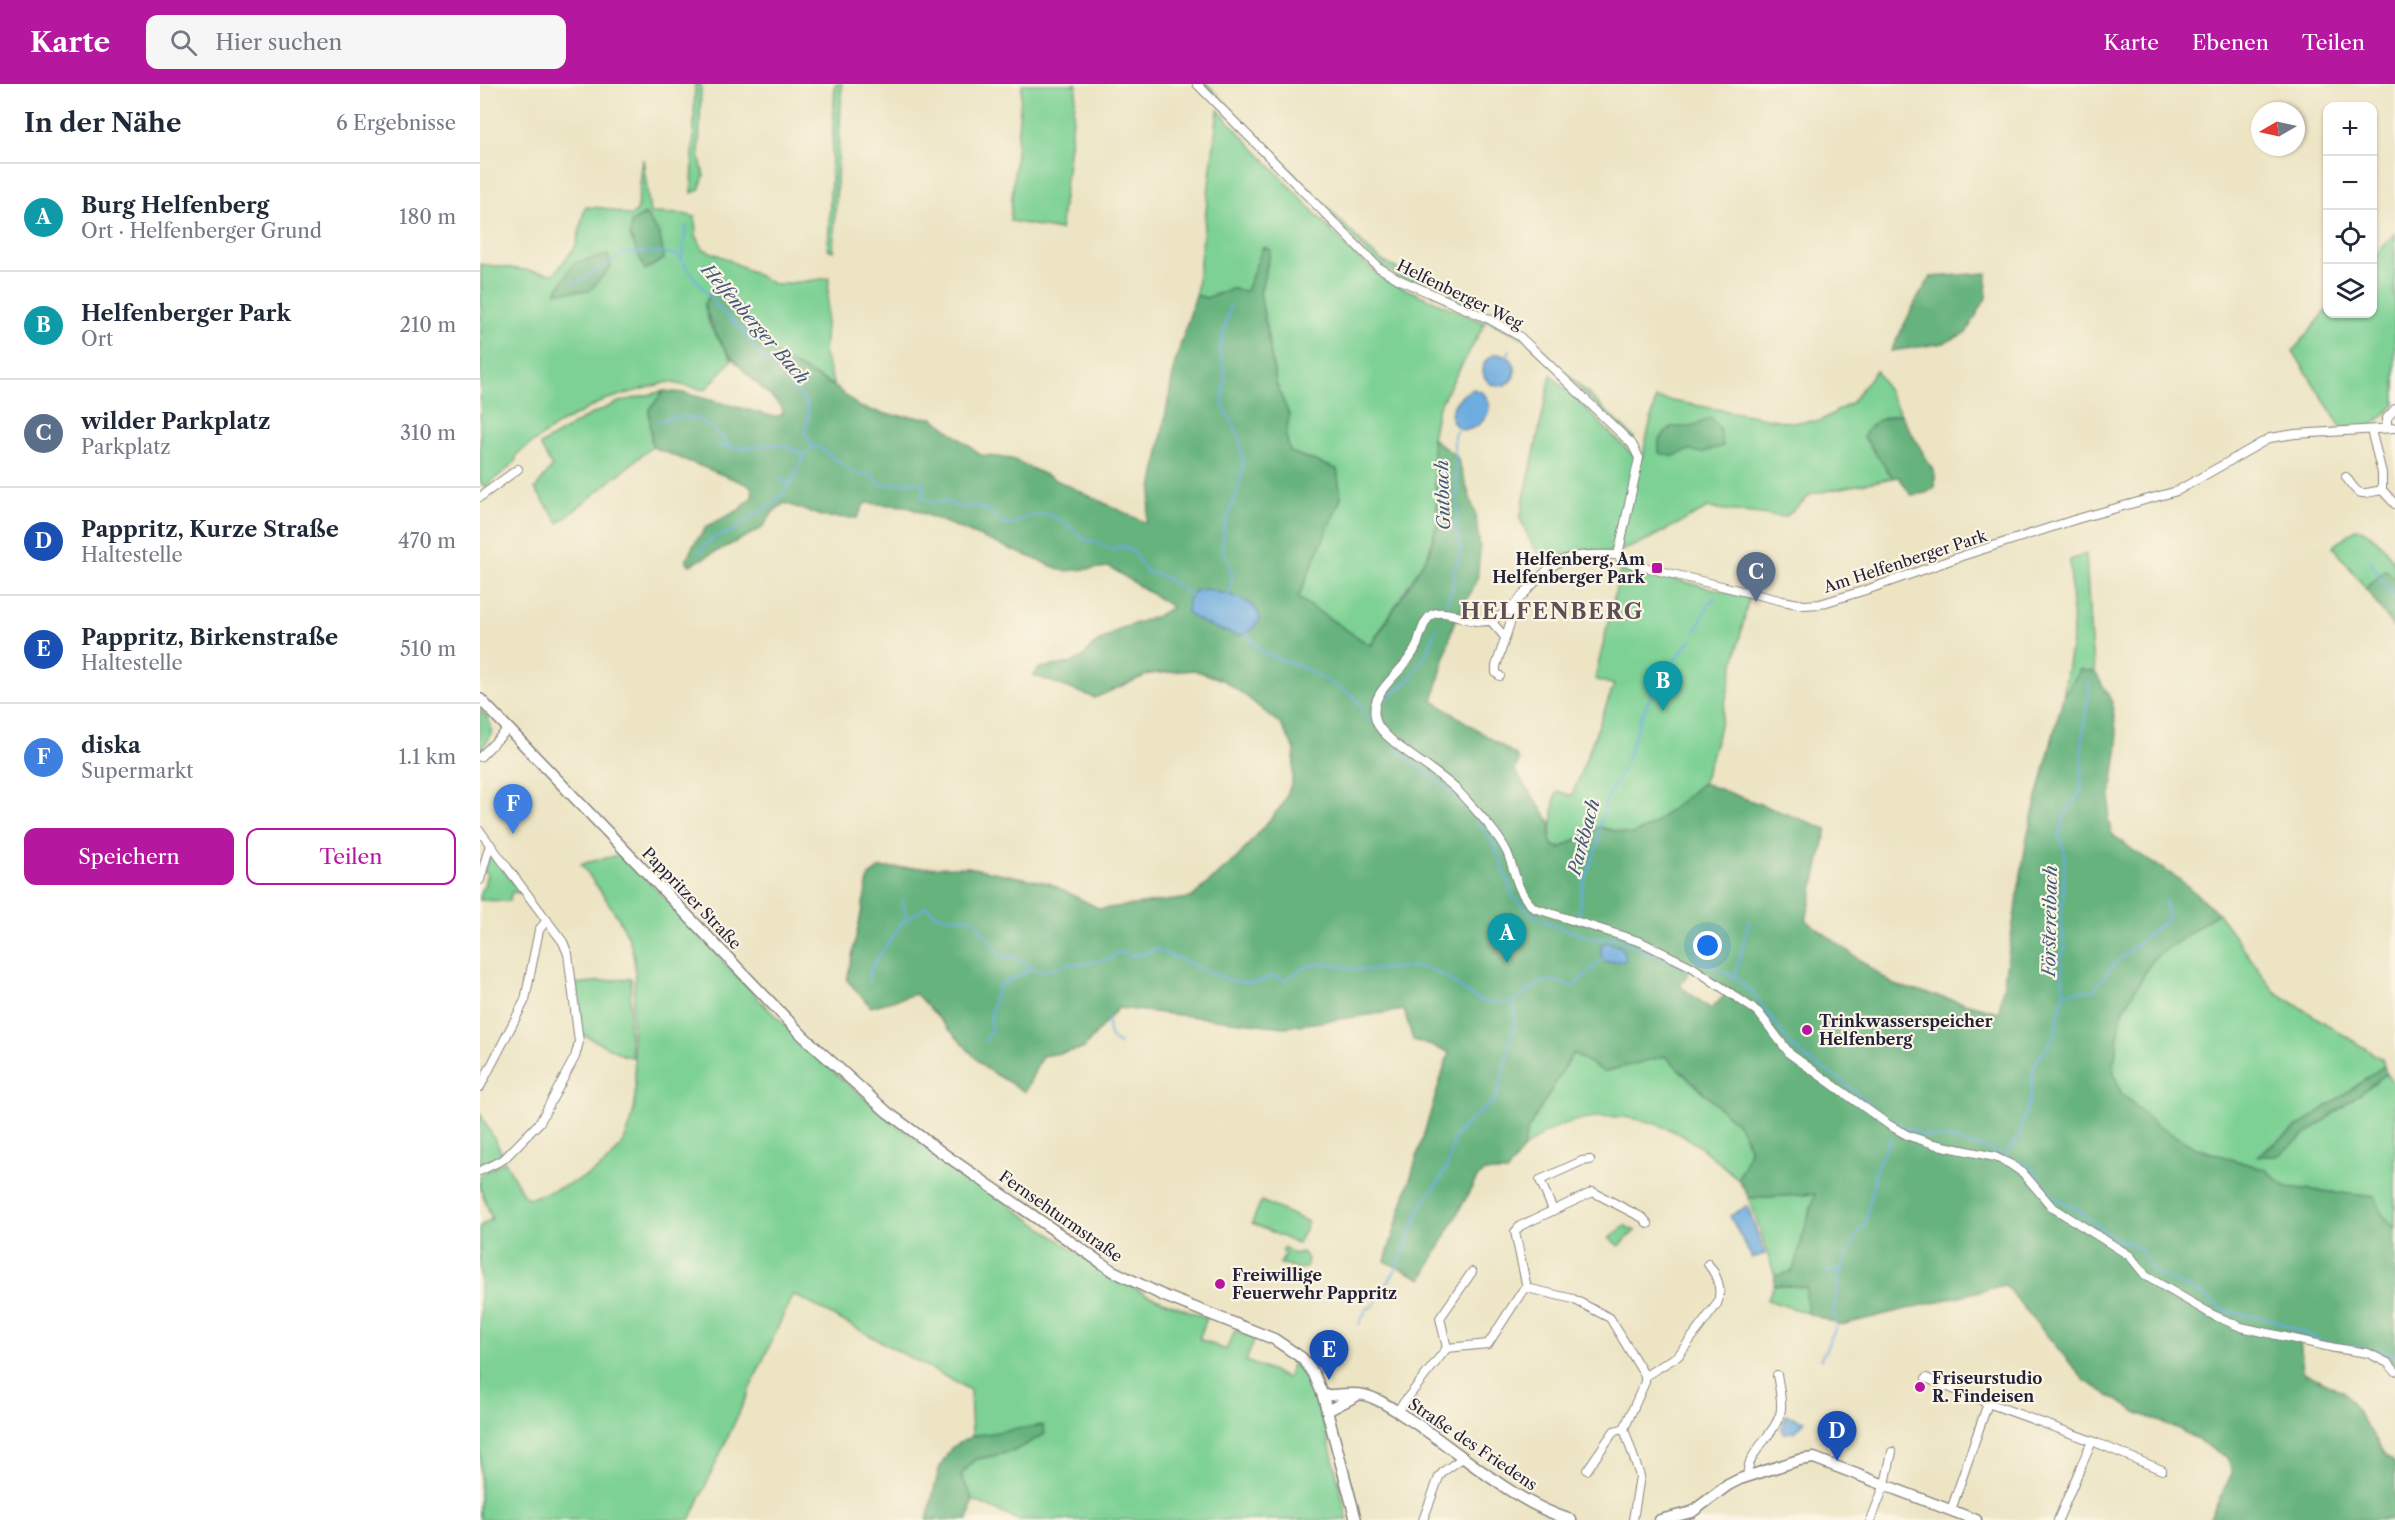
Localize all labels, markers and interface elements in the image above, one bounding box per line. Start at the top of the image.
search box [146,15,566,69]
text: Karte [30,25,110,59]
icon: search [167,26,200,59]
text: Hier suchen [215,29,342,56]
text: Karte [2104,30,2159,55]
text: Ebenen [2192,30,2269,55]
text: Teilen [2302,30,2365,55]
north arrow [2251,102,2305,156]
map controls [2323,102,2377,318]
button: + [2323,102,2377,156]
text: In der Nähe [24,107,181,139]
text: 6 Ergebnisse [336,111,456,135]
button: − [2323,156,2377,210]
text: Burg Helfenberg [81,192,269,219]
text: A [36,205,51,229]
text: 180 m [399,205,456,229]
button: locate [2323,210,2377,264]
text: Ort · Helfenberger Grund [81,219,322,243]
street label: Helfenberger Weg [1394,255,1527,333]
water label: Helfenberger Bach [695,258,813,389]
button: layers [2323,264,2377,318]
text: Helfenberger Park [81,300,291,327]
text: B [36,313,51,337]
text: 210 m [399,313,456,337]
text: Ort [81,327,113,351]
text: wilder Parkplatz [81,408,270,435]
text: C [35,421,52,445]
text: 310 m [400,421,456,445]
text: Parkplatz [81,435,171,459]
water label: Gutbach [1431,460,1455,530]
text: Pappritz, Kurze Straße [81,516,339,543]
street label: Am Helfenberger Park [1820,525,1990,597]
text: D [35,529,52,553]
text: 470 m [398,529,456,553]
text: Haltestelle [81,543,183,567]
place label: Helfenberg, Am Helfenberger Park [1492,549,1645,587]
pin: C [1736,552,1776,602]
marker: Helfenberg, Am Helfenberger Park [1650,561,1664,575]
district label: HELFENBERG [1460,598,1644,625]
text: Pappritz, Birkenstraße [81,624,338,651]
text: E [36,637,51,661]
text: 510 m [400,637,456,661]
text: Haltestelle [81,651,183,675]
pin: B [1644,662,1682,711]
text: diska [81,732,141,759]
text: F [37,745,50,769]
text: 1.1 km [398,745,456,769]
text: Supermarkt [81,759,193,783]
pin: F [494,784,532,834]
water label: Parkbach [1563,797,1605,879]
button: Speichern [24,828,234,885]
button: Teilen [246,828,456,885]
street label: Pappritzer Straße [638,843,746,953]
water label: Förstereibach [2038,865,2062,979]
pin: A [1488,914,1526,963]
your location [1693,931,1722,960]
place label: Trinkwasserspeicher Helfenberg [1819,1011,1993,1049]
marker: Trinkwasserspeicher Helfenberg [1800,1023,1814,1037]
street label: Fernsehturmstraße [995,1166,1127,1266]
place label: Freiwillige Feuerwehr Pappritz [1232,1265,1397,1303]
marker: Freiwillige Feuerwehr Pappritz [1213,1277,1227,1291]
pin: E [1310,1330,1348,1380]
place label: Friseurstudio R. Findeisen [1932,1368,2043,1406]
marker: Friseurstudio R. Findeisen [1913,1380,1927,1394]
street label: Straße des Friedens [1405,1393,1541,1495]
pin: D [1818,1412,1856,1461]

